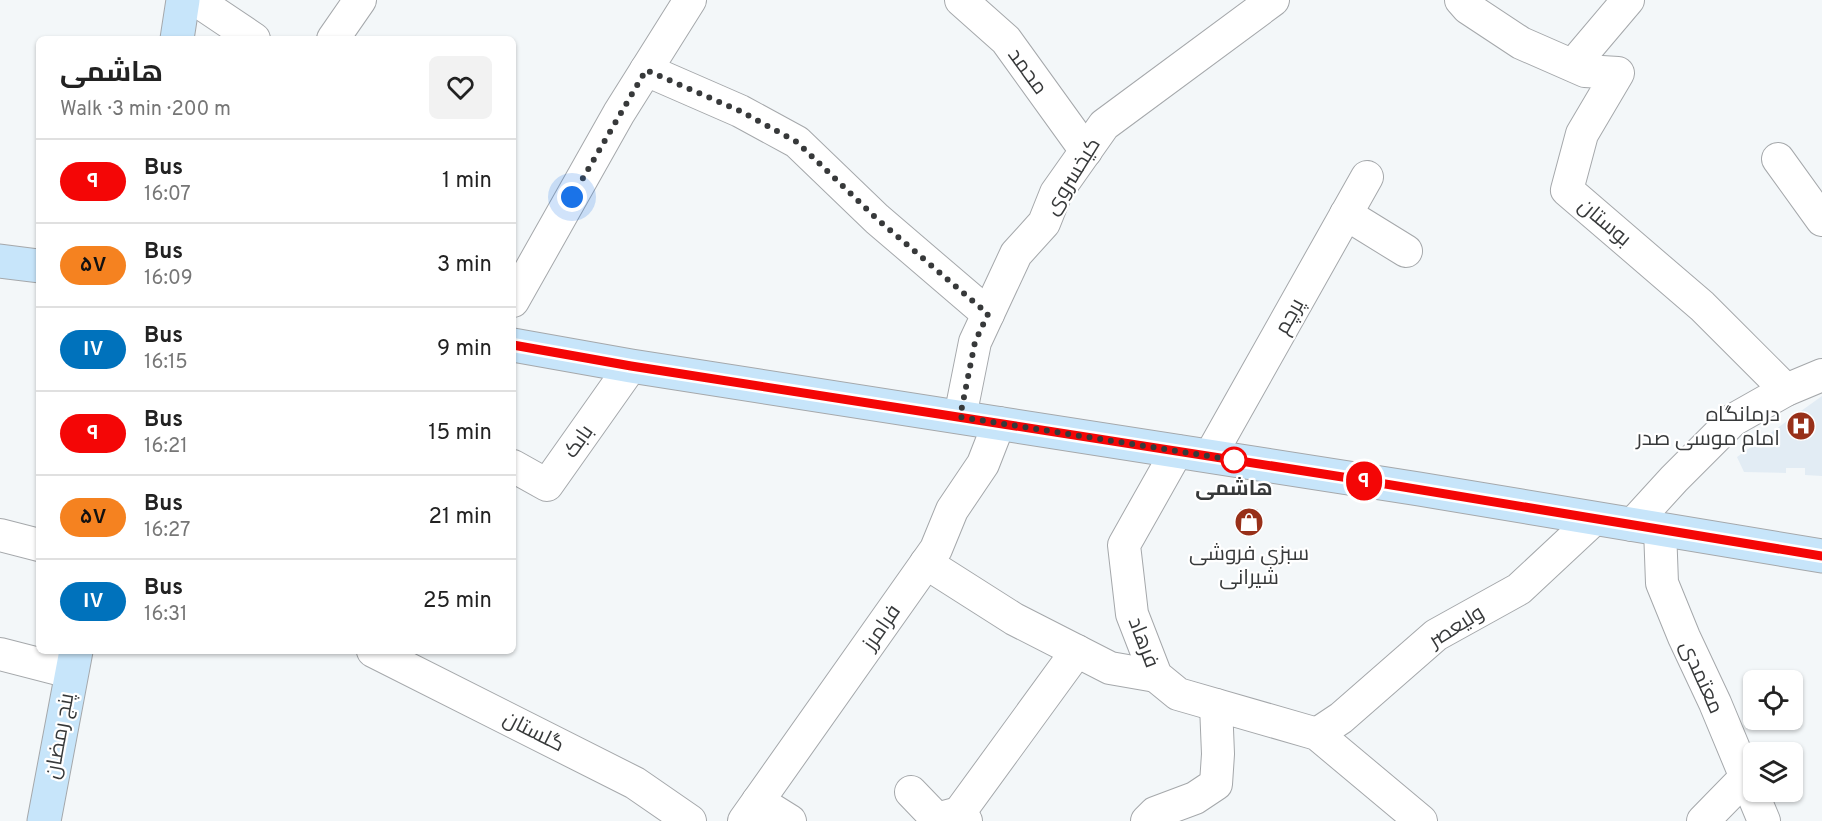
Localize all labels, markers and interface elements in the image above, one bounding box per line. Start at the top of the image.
street label: محمد [1001,43,1053,101]
text: هاشمی [60,56,163,92]
button: heart [429,56,492,119]
text: Walk · 3 min · 200 m [60,97,231,123]
street label: کیخسروی [1039,133,1108,221]
text: Bus [144,155,183,182]
text: ۹ [87,168,99,195]
text: 1 min [442,168,492,195]
text: 16:07 [144,182,191,208]
your location [557,182,587,212]
street label: بوستان [1572,193,1636,253]
text: Bus [144,239,183,266]
text: ۵۷ [80,252,106,279]
text: 3 min [437,252,492,279]
text: 16:09 [144,266,193,292]
street label: پرچم [1269,293,1311,340]
text: Bus [144,323,183,350]
text: ۱۷ [82,336,104,363]
text: 9 min [437,336,492,363]
text: 16:15 [144,350,188,376]
place label: درمانگاه امام موسی صدر [1635,402,1780,453]
text: Bus [144,407,183,434]
hospital icon: درمانگاه امام موسی صدر [1785,410,1817,442]
text: ۹ [87,420,99,447]
text: 15 min [428,420,492,447]
street label: بابک [558,420,600,464]
text: 16:21 [144,434,188,460]
marker: هاشمی [1221,447,1247,473]
line badge: ۹ [1344,462,1384,500]
text: ۹ [1358,468,1370,495]
place label: هاشمی [1195,476,1273,503]
text: Bus [144,491,183,518]
text: ۵۷ [80,504,106,531]
text: 21 min [429,504,492,531]
shop icon: سبزی فروشی شیرانی [1233,506,1265,538]
text: 16:27 [144,518,190,544]
place label: سبزی فروشی شیرانی [1189,541,1309,592]
text: Bus [144,575,183,602]
text: ۱۷ [82,588,104,615]
text: 25 min [423,588,492,615]
street label: فرامرز [856,600,908,657]
street label: ولیعصر [1423,600,1489,655]
text: 16:31 [144,602,187,628]
street label: فرهاد [1121,613,1165,672]
street label: معتمدی [1673,637,1729,718]
map controls [1743,670,1803,802]
button: locate [1743,670,1803,730]
street label: پنج رمضان [40,691,81,781]
street label: گلستان [498,706,568,759]
button: layers [1743,742,1803,802]

